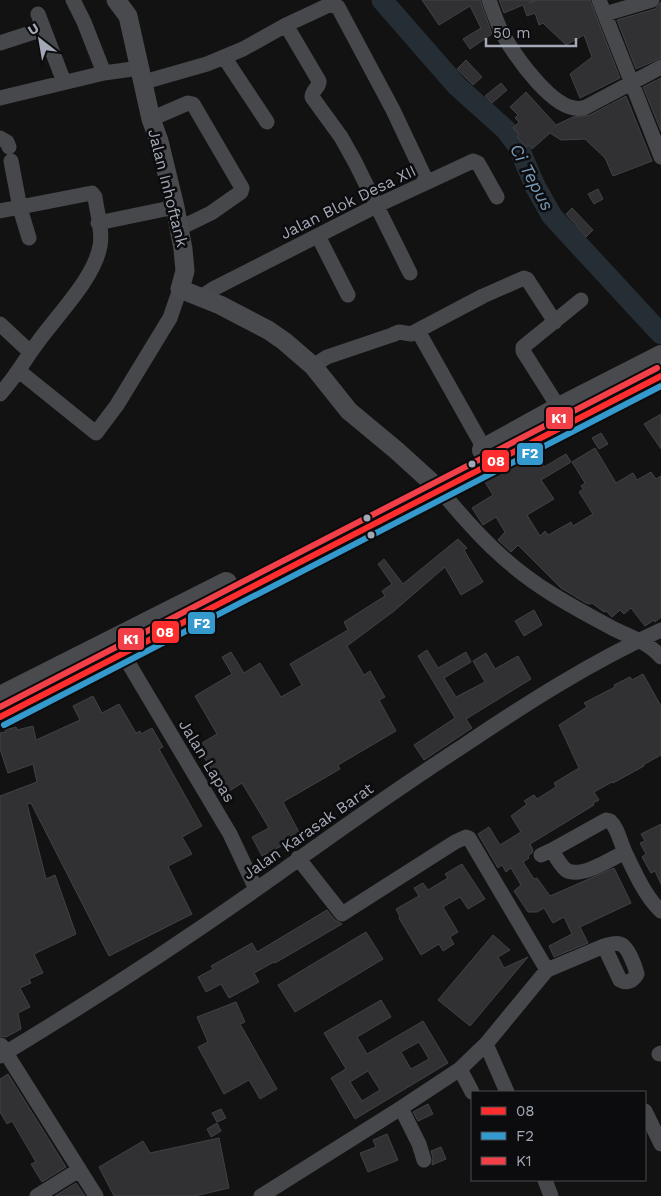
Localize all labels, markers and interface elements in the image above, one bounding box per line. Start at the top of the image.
north arrow [15,15,65,65]
scale bar [486,15,576,47]
text: U [25,19,42,38]
text: 50 m [493,24,530,42]
street label: Jalan Inhoftank [144,127,192,249]
water label: Ci Tepus [506,140,558,214]
street label: Jalan Blok Desa XII [277,161,419,243]
line badge: K1 [545,406,574,430]
text: K1 [551,410,567,426]
line badge: F2 [516,442,544,466]
text: F2 [522,445,538,461]
line badge: 08 [481,449,510,473]
text: 08 [487,453,505,469]
unlabelled marker [467,459,477,469]
unlabelled marker [362,513,372,523]
unlabelled marker [366,530,376,540]
line badge: F2 [187,611,216,635]
text: F2 [194,615,210,631]
line badge: 08 [151,620,180,644]
text: 08 [156,624,174,640]
line badge: K1 [117,627,145,651]
text: K1 [123,631,139,647]
street label: Jalan Lapas [175,716,239,806]
street label: Jalan Karasak Barat [239,779,377,883]
legend [471,1091,646,1181]
text: 08 [516,1102,535,1120]
text: F2 [516,1127,534,1145]
text: K1 [516,1152,532,1170]

